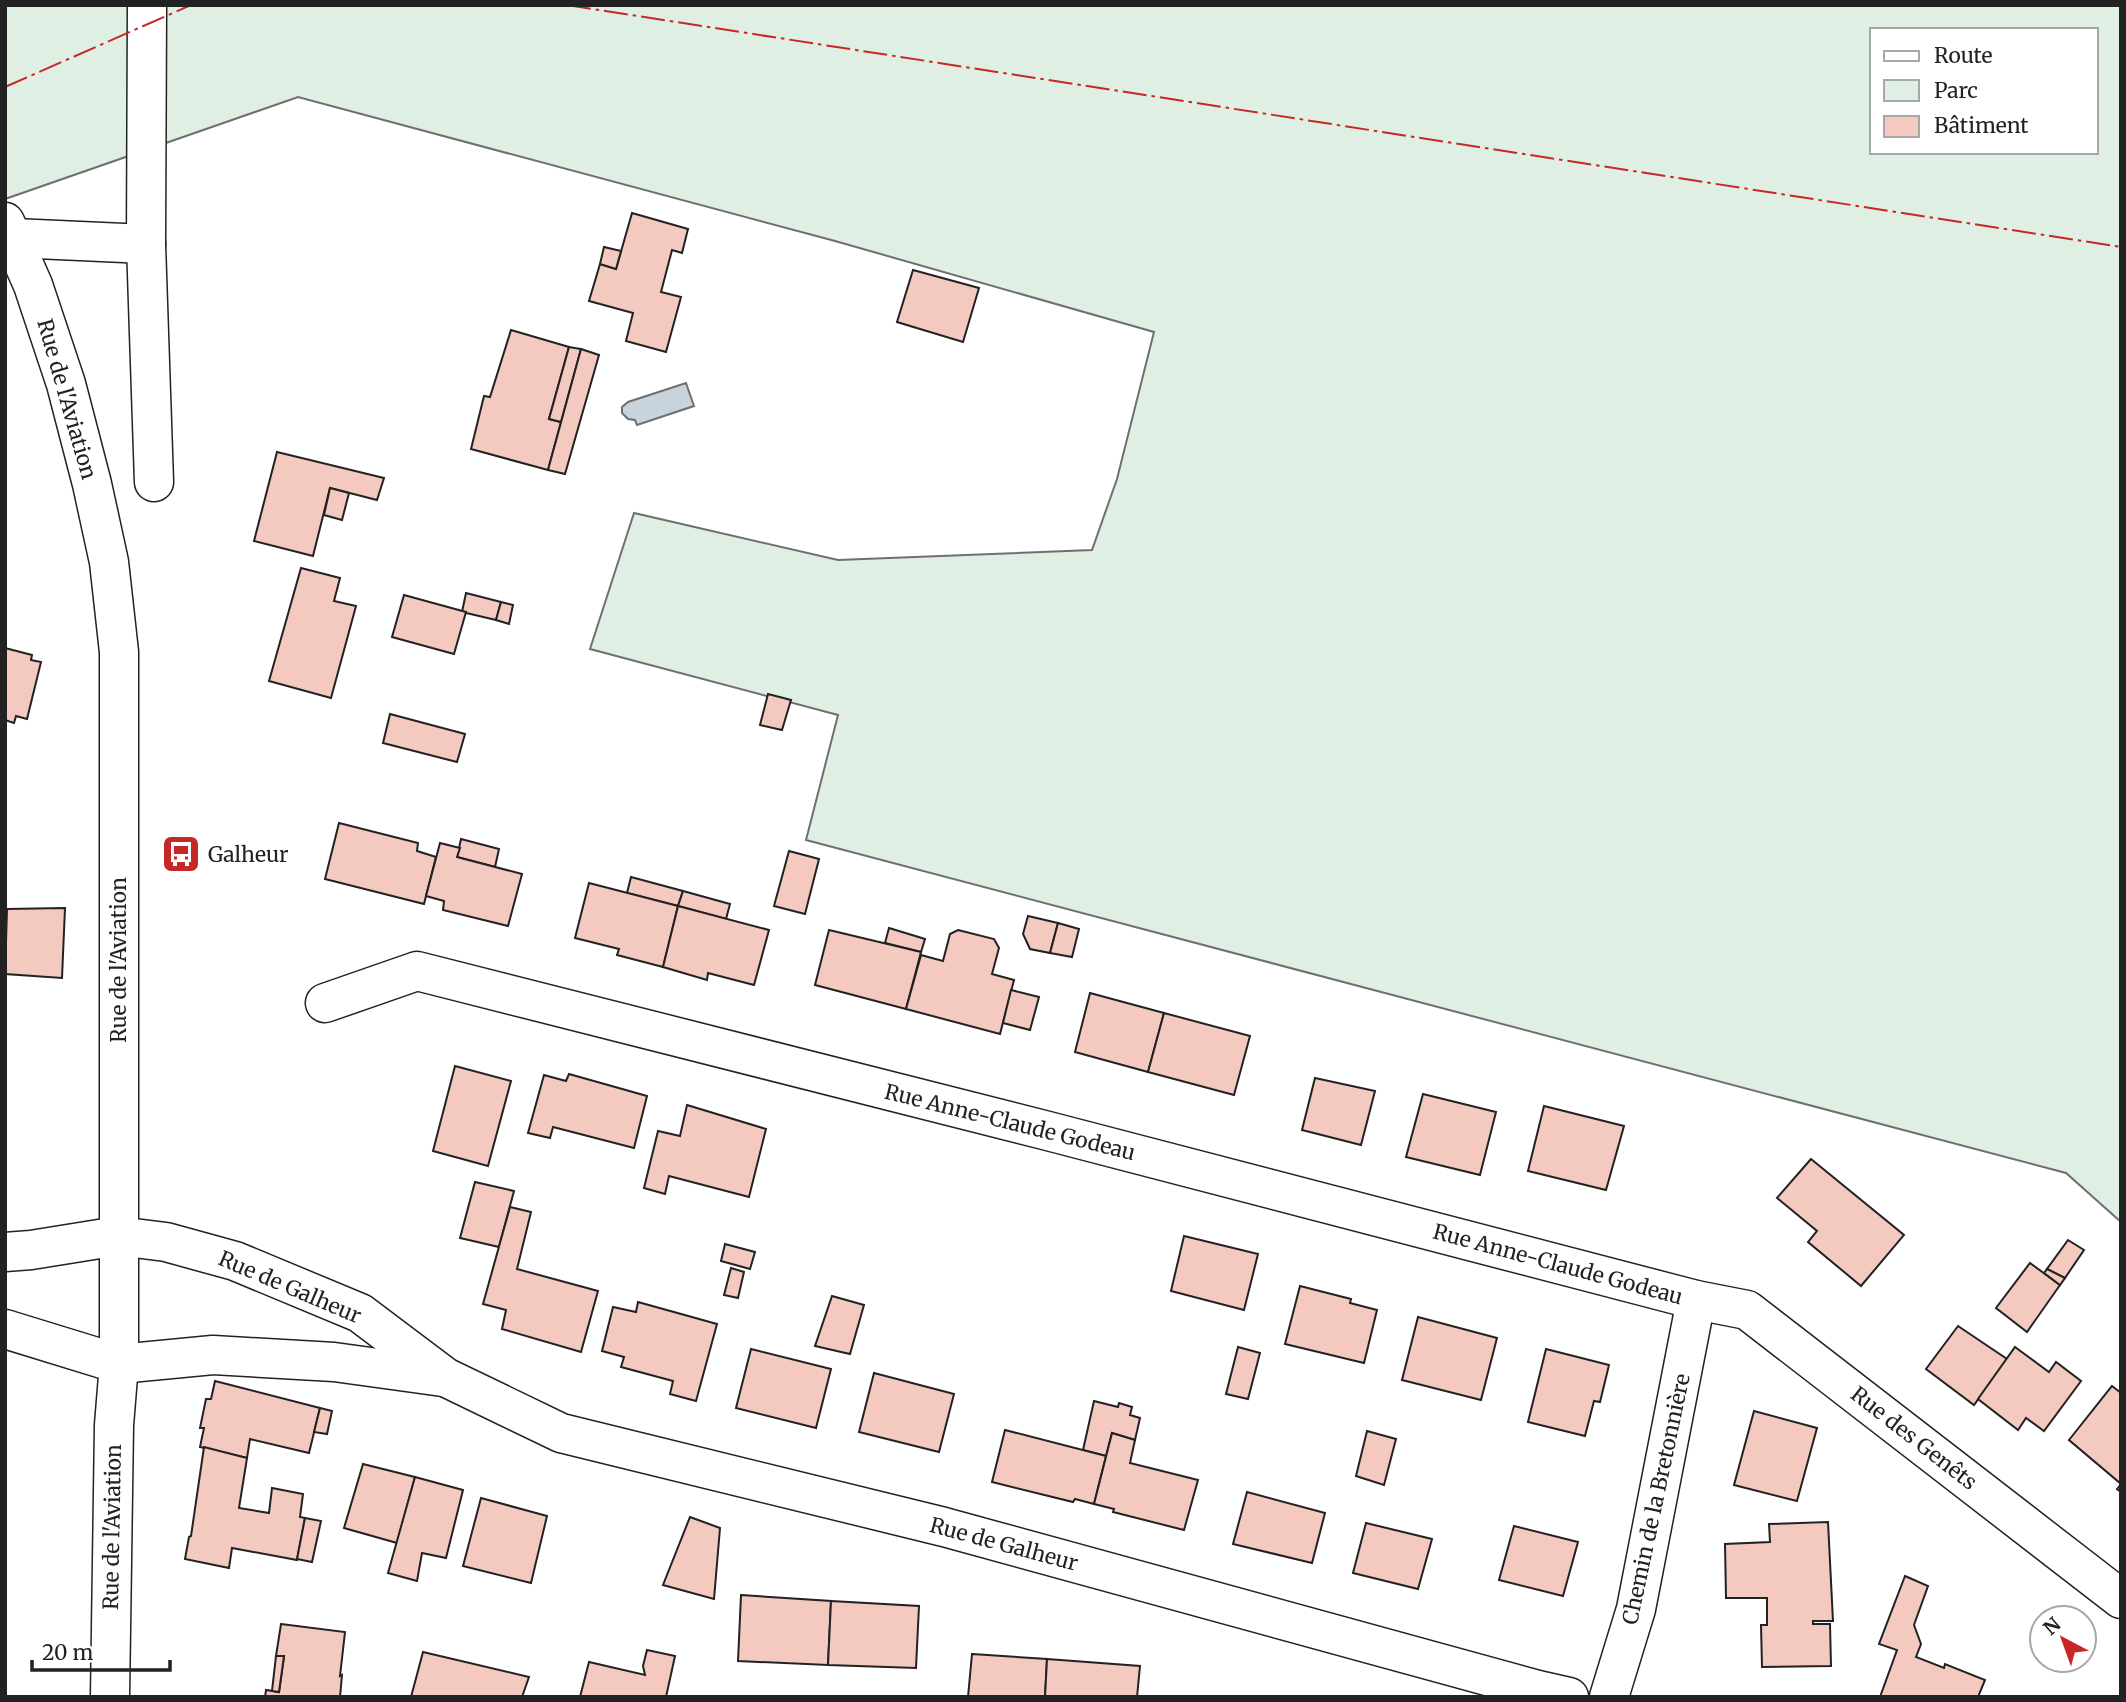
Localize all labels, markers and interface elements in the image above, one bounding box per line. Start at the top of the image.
legend [1870,28,2098,154]
text: Route [1934,42,1992,69]
text: Parc [1934,77,1978,104]
text: Bâtiment [1934,112,2028,139]
street label: Rue de l'Aviation [31,316,103,482]
bus stop icon: Galheur [160,833,202,875]
place label: Galheur [208,841,288,868]
street label: Rue de l'Aviation [105,877,132,1043]
street label: Rue Anne-Claude Godeau [882,1078,1138,1166]
street label: Rue Anne-Claude Godeau [1430,1218,1686,1310]
street label: Rue de Galheur [215,1245,365,1329]
street label: Chemin de la Bretonnière [1616,1371,1696,1627]
street label: Rue des Genêts [1845,1380,1983,1496]
street label: Rue de l'Aviation [97,1444,127,1610]
street label: Rue de Galheur [927,1511,1081,1577]
north arrow [2028,1604,2098,1674]
text: N [2038,1612,2065,1640]
scale bar [32,1628,170,1672]
text: 20 m [42,1639,94,1666]

